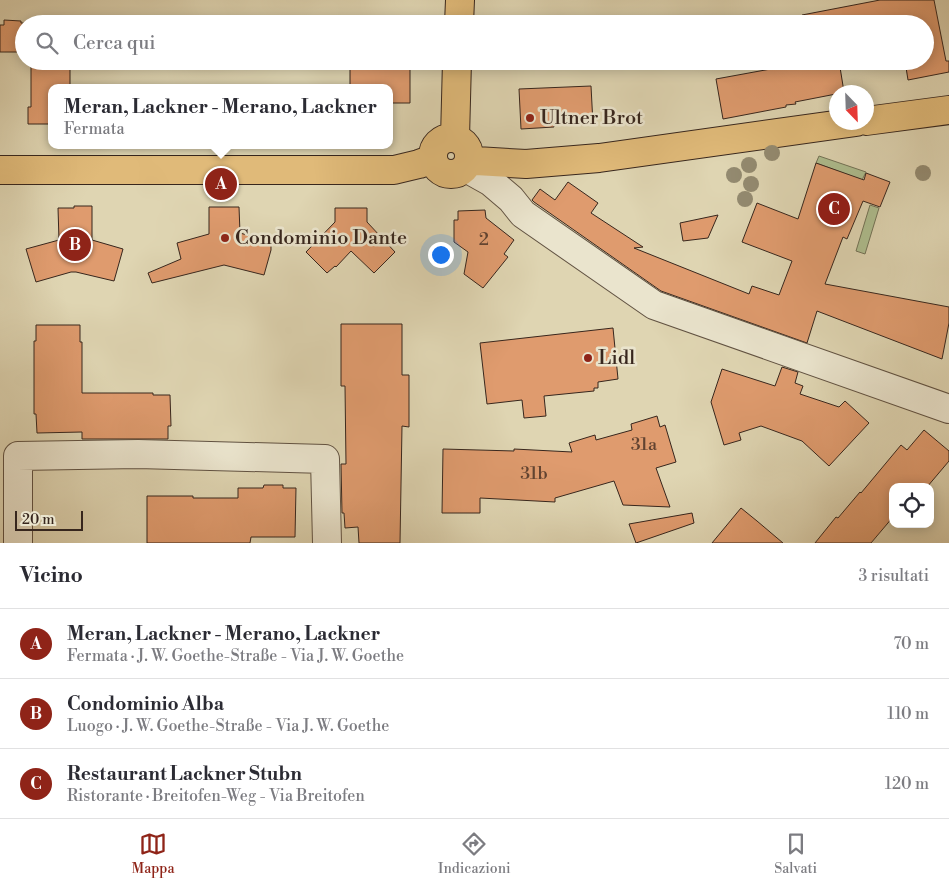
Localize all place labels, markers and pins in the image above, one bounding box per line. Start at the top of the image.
place label: Ultner Brot [540,106,643,131]
marker: Ultner Brot [524,112,536,124]
pin: A [205,165,237,203]
pin: C [818,190,850,228]
pin: B [59,226,91,264]
place label: Condominio Dante [235,226,407,251]
marker: Condominio Dante [219,232,231,244]
place label: Lidl [598,346,635,371]
marker: Lidl [582,352,594,364]

